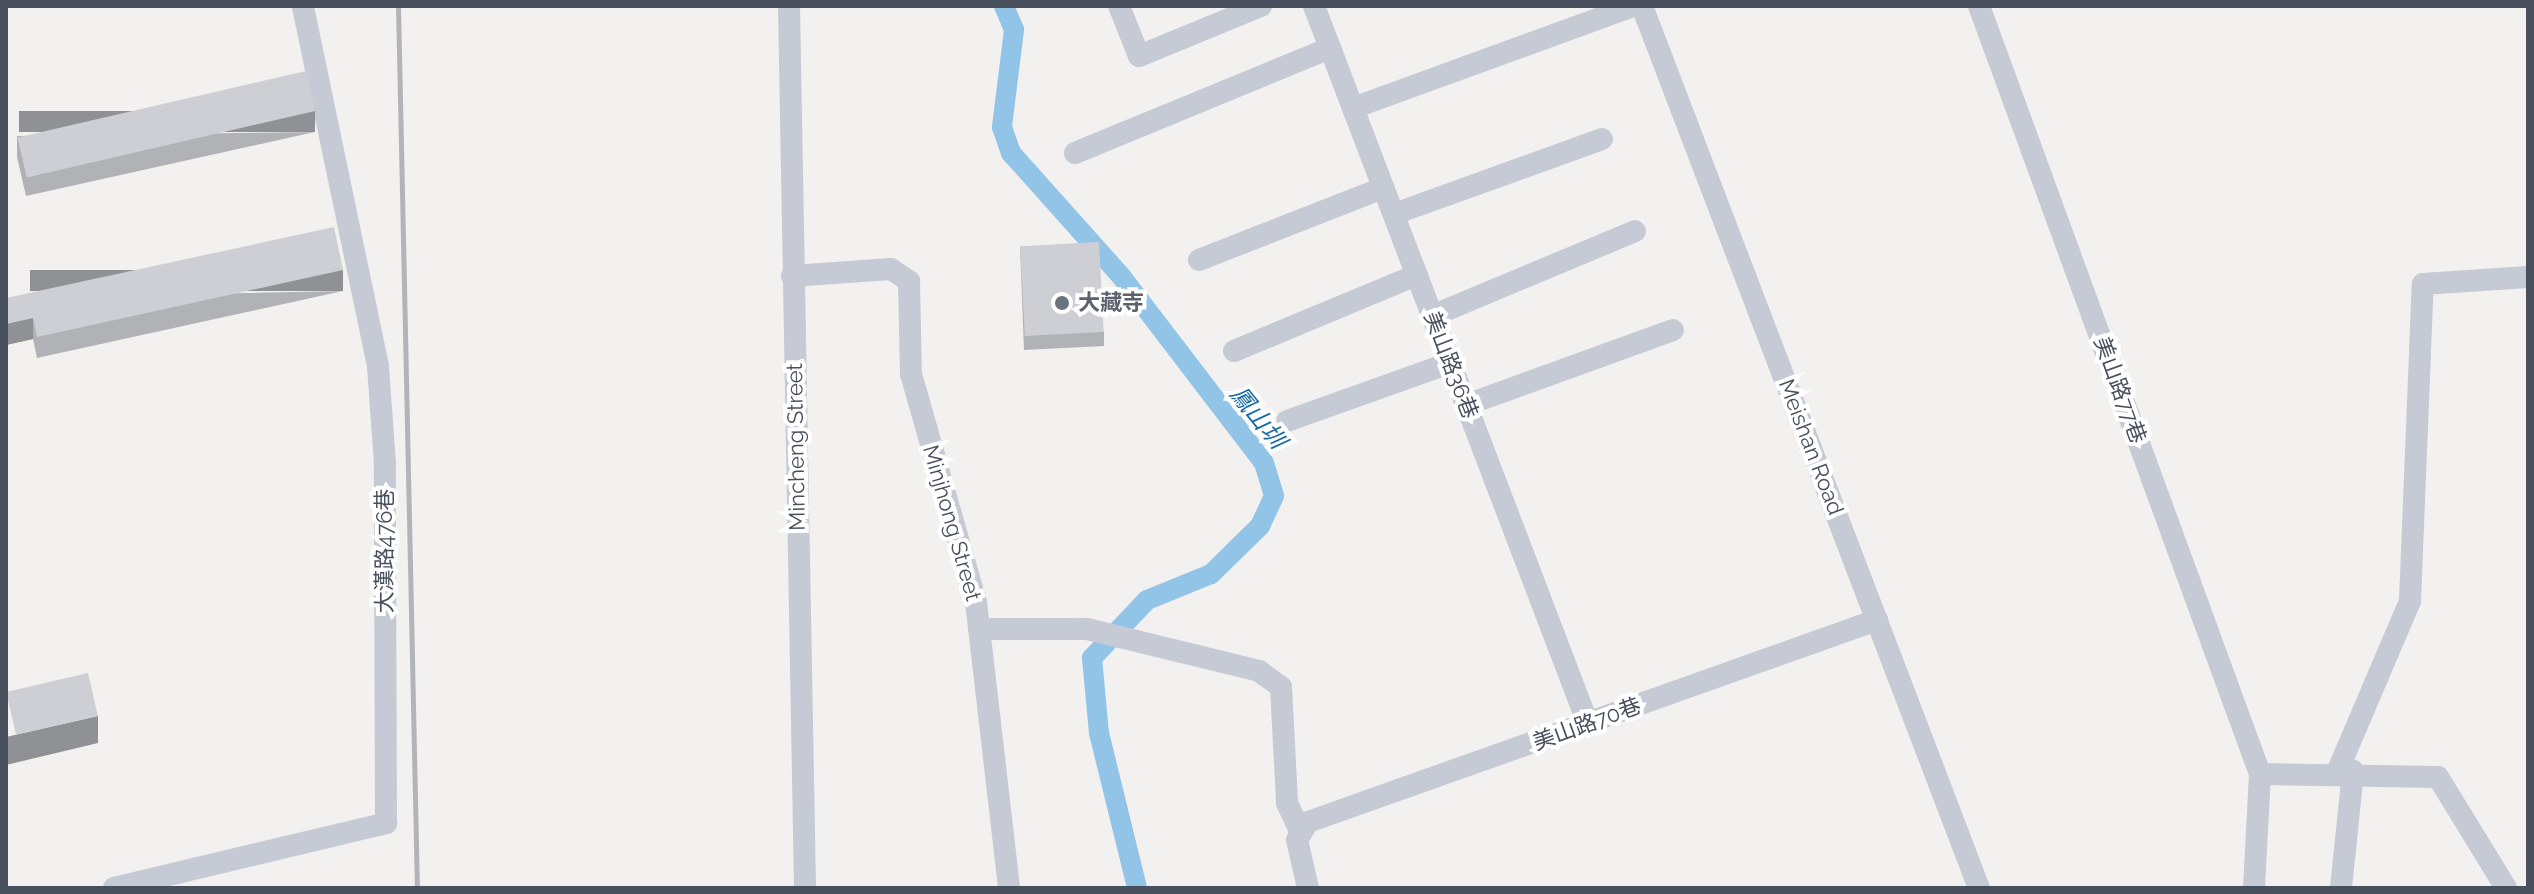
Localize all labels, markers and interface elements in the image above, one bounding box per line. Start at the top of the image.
place label: 大藏寺 [1078,290,1144,316]
marker: 大藏寺 [1053,294,1071,312]
street label: 美山路36巷 [1418,308,1484,422]
street label: 美山路77巷 [2089,333,2151,447]
street label: Mincheng Street [781,363,811,531]
street label: Meishan Road [1773,375,1849,519]
water label: 鳳山圳 [1224,380,1292,454]
street label: Minjhong Street [917,442,987,604]
street label: 大漢路476巷 [372,489,398,613]
street label: 美山路70巷 [1529,692,1645,756]

